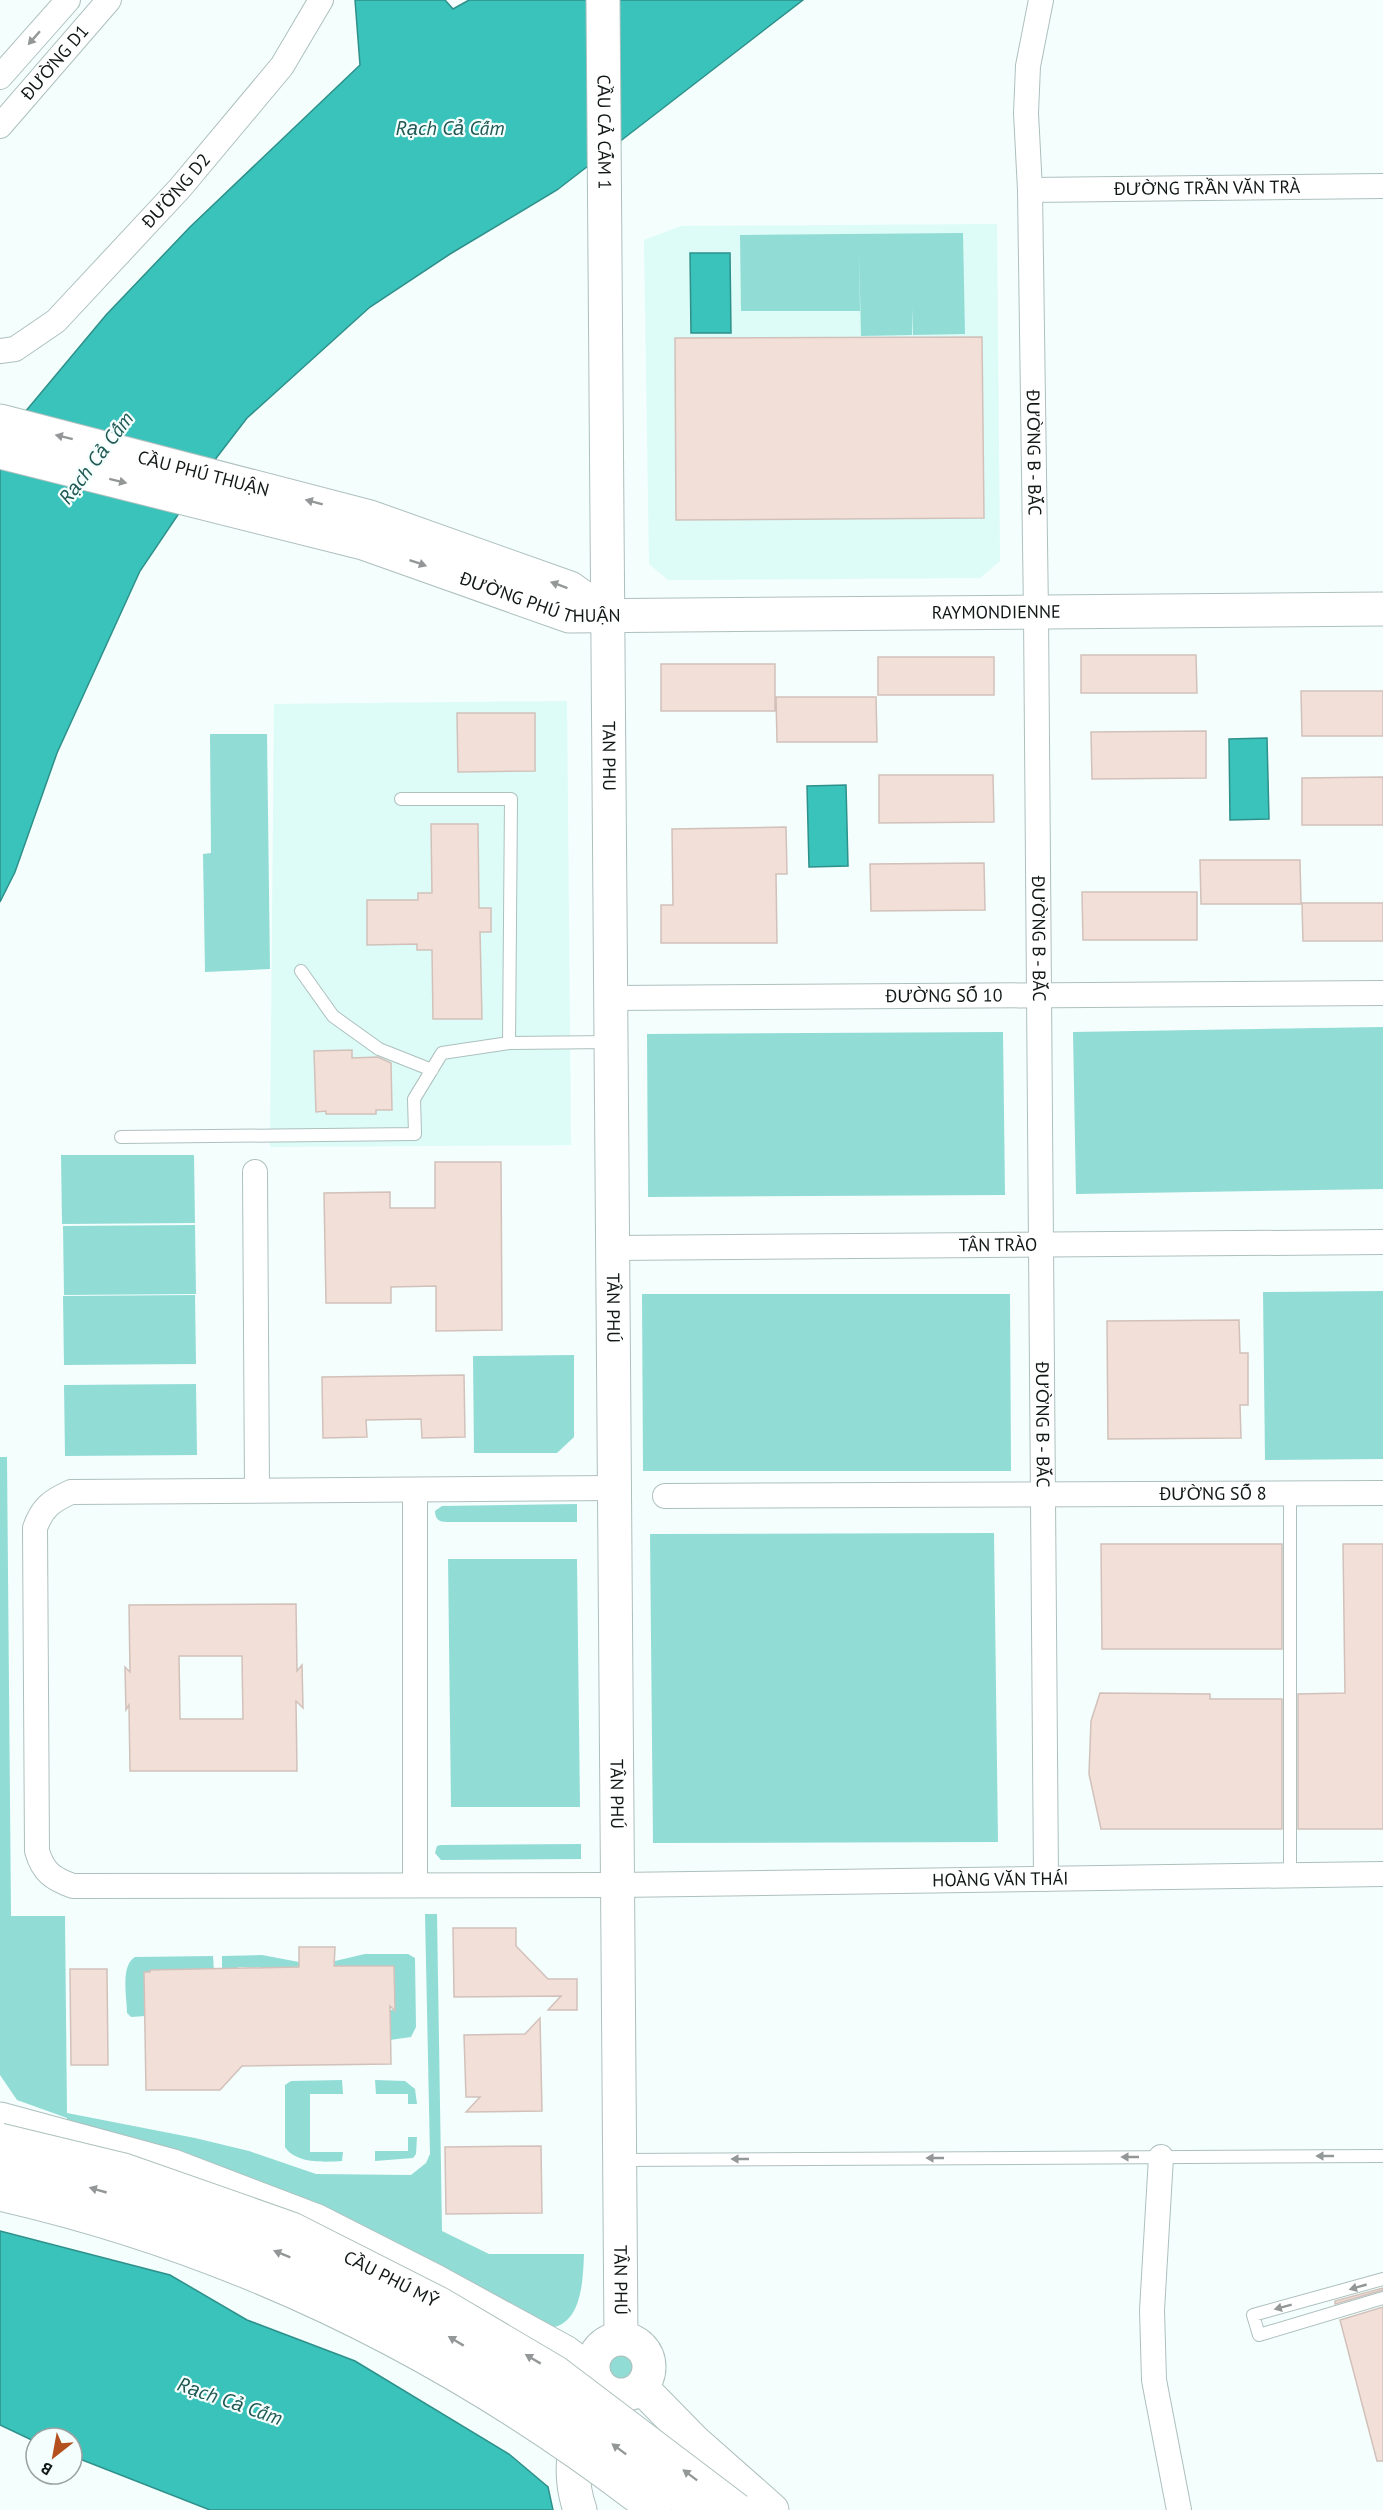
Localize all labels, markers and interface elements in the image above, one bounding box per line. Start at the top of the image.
street label: ĐƯỜNG D1 [15,20,93,105]
one-way arrow [27,31,41,46]
street label: CẦU CẢ CẤM 1 [593,74,616,190]
water label: Rạch Cả Cấm [395,115,505,141]
street label: ĐƯỜNG D2 [136,148,215,233]
street label: ĐƯỜNG TRẦN VĂN TRÀ [1113,175,1301,200]
street label: ĐƯỜNG B - BẮC [1022,389,1047,516]
water label: Rạch Cả Cấm [53,407,139,509]
one-way arrow [55,432,73,442]
street label: CẦU PHÚ THUẬN [135,445,272,501]
one-way arrow [109,477,127,487]
one-way arrow [305,497,323,507]
one-way arrow [409,558,427,568]
street label: ĐƯỜNG PHÚ THUẬN [456,566,621,628]
one-way arrow [550,579,568,589]
street label: RAYMONDIENNE [932,600,1061,624]
street label: TAN PHU [598,721,621,791]
street label: ĐƯỜNG B - BẮC [1027,875,1051,1001]
street label: ĐƯỜNG SỐ 10 [884,983,1003,1007]
street label: TÂN TRÀO [959,1233,1037,1256]
street label: TÂN PHÚ [602,1273,625,1343]
street label: ĐƯỜNG B - BẮC [1031,1361,1055,1487]
street label: ĐƯỜNG SỐ 8 [1158,1481,1267,1505]
street label: TÂN PHÚ [606,1759,629,1829]
street label: HOÀNG VĂN THÁI [932,1867,1069,1891]
one-way arrow [1315,2151,1334,2161]
one-way arrow [1120,2152,1139,2162]
one-way arrow [925,2153,944,2163]
one-way arrow [730,2154,749,2164]
one-way arrow [89,2185,107,2194]
street label: CẦU PHÚ MỸ [340,2245,443,2313]
street label: TÂN PHÚ [609,2245,633,2315]
one-way arrow [273,2249,291,2258]
one-way arrow [1349,2282,1367,2292]
one-way arrow [1274,2303,1292,2312]
one-way arrow [448,2335,464,2346]
one-way arrow [524,2354,541,2364]
water label: Rạch Cả Cấm [174,2371,286,2431]
north arrow [24,2426,84,2486]
one-way arrow [611,2443,627,2455]
text: B [37,2458,55,2480]
one-way arrow [682,2468,698,2481]

